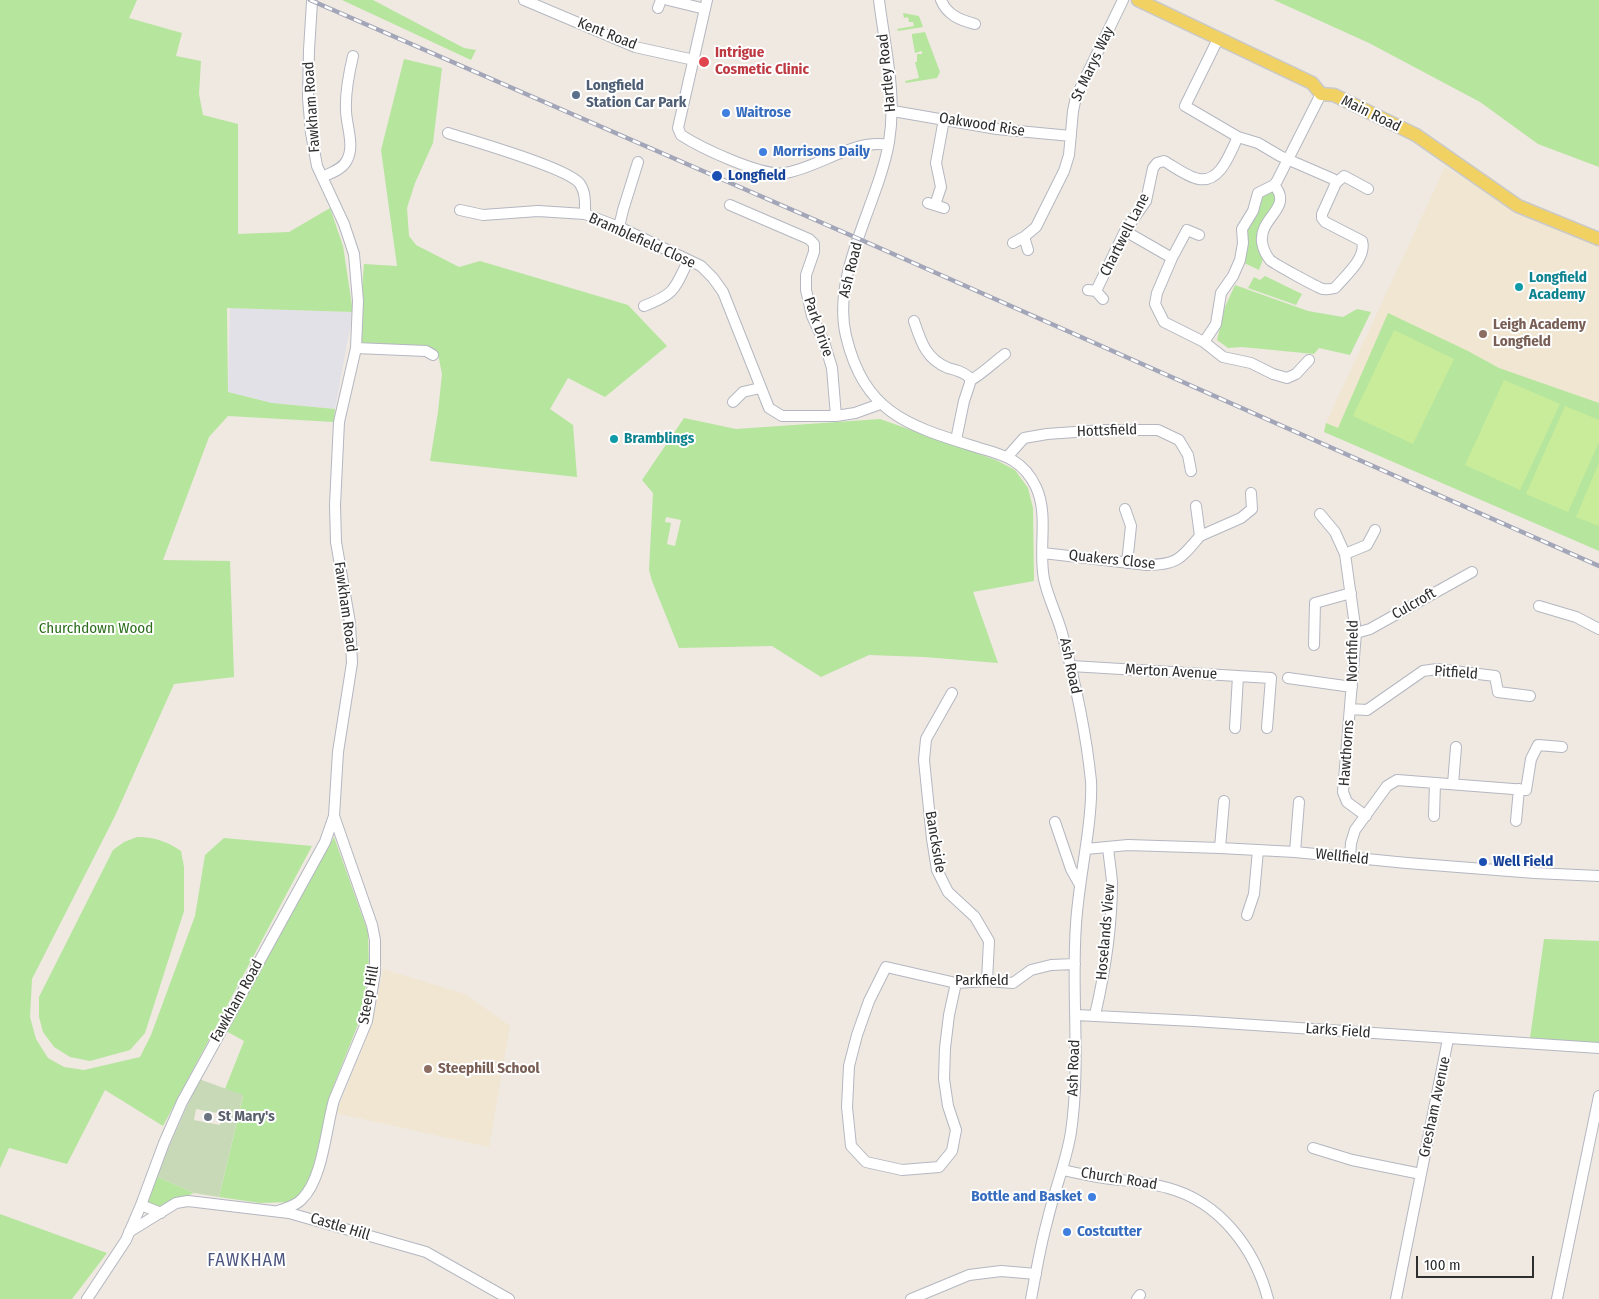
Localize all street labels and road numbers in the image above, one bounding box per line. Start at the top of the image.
street label: Kent Road [575,14,639,54]
street label: St Marys Way [1068,24,1118,104]
street label: Hartley Road [874,33,900,113]
street label: Fawkham Road [300,61,324,153]
street label: Main Road [1338,92,1404,136]
street label: Oakwood Rise [938,109,1026,141]
street label: Chartwell Lane [1096,190,1154,280]
street label: Bramblefield Close [586,209,698,273]
street label: Ash Road [835,240,867,300]
street label: Park Drive [799,295,837,359]
street label: Hottsfield [1077,421,1137,441]
street label: Quakers Close [1068,547,1156,573]
street label: Fawkham Road [330,561,360,653]
street label: Culcroft [1389,584,1439,624]
street label: Northfield [1343,620,1363,682]
street label: Ash Road [1055,636,1085,696]
street label: Merton Avenue [1124,661,1218,683]
street label: Pitfield [1434,662,1478,684]
street label: Hawthorns [1336,719,1358,787]
street label: Banckside [921,810,949,874]
street label: Wellfield [1314,845,1370,869]
street label: Hoselands View [1093,883,1119,981]
street label: Fawkham Road [207,957,267,1045]
street label: Steep Hill [355,964,383,1026]
street label: Parkfield [955,972,1009,990]
street label: Larks Field [1305,1020,1371,1042]
street label: Ash Road [1064,1039,1084,1097]
street label: Gresham Avenue [1416,1055,1454,1159]
street label: Church Road [1080,1164,1158,1194]
street label: Castle Hill [308,1209,372,1245]

